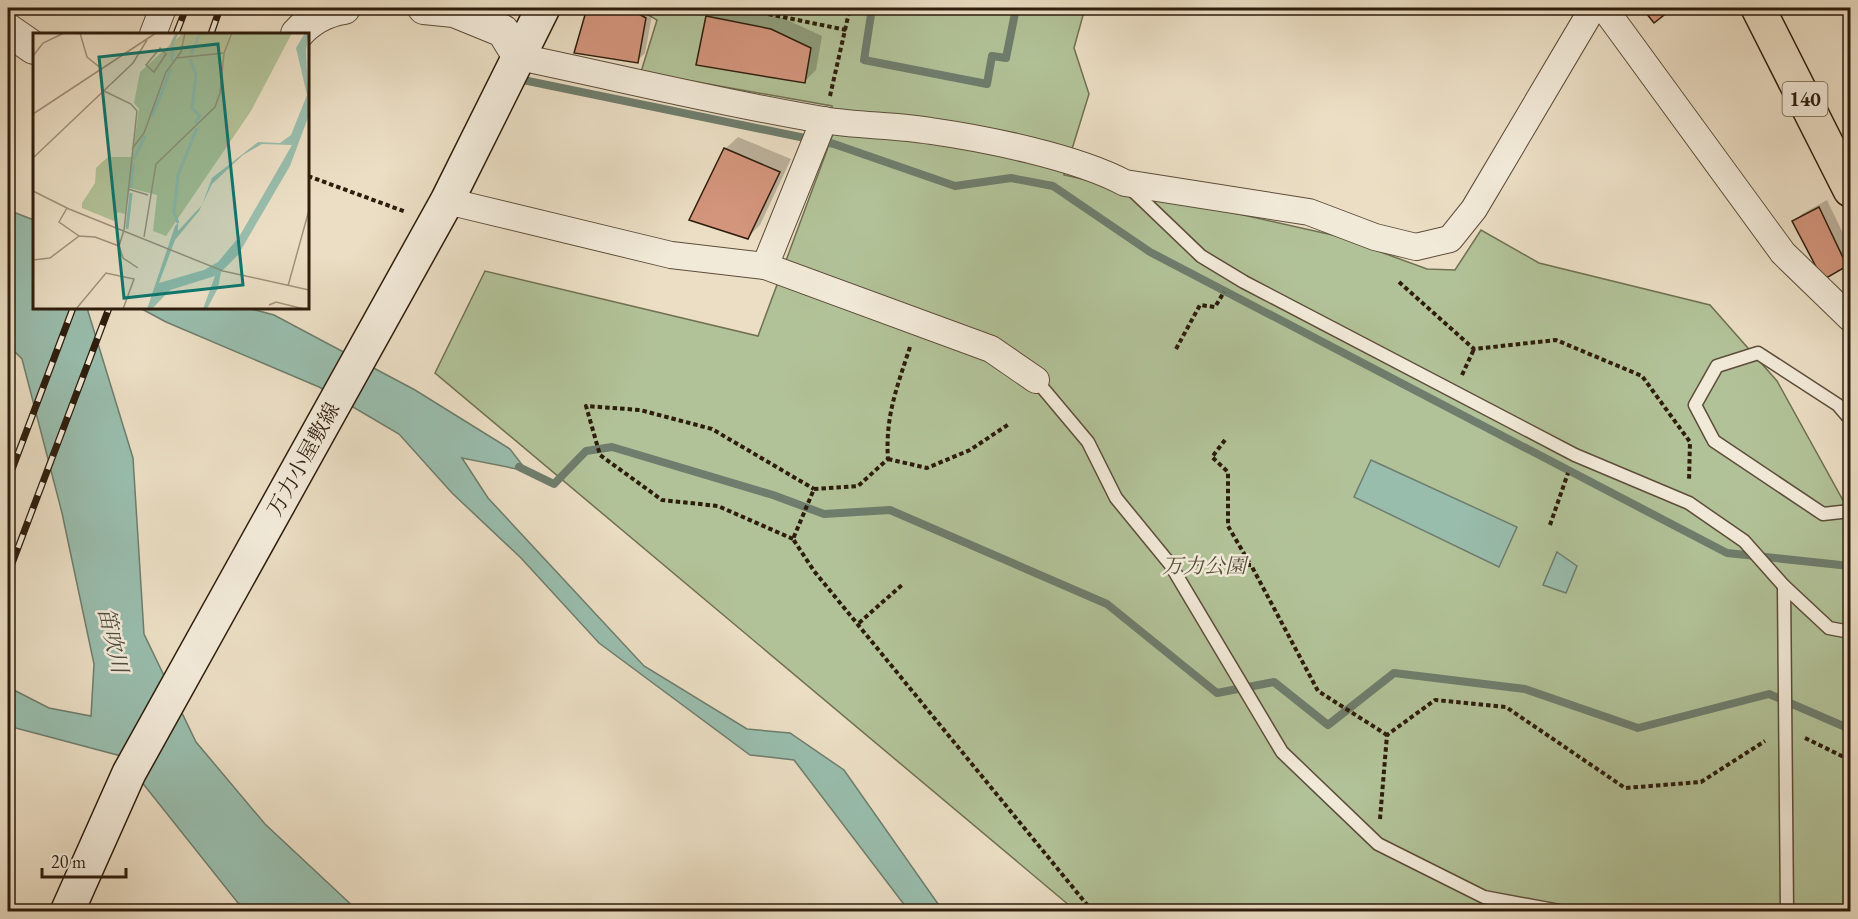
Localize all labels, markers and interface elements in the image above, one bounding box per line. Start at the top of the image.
inset map [33,33,309,309]
road number: 140 [1782,82,1828,116]
street label: 万力小屋敷線 [261,397,345,521]
park label: 万力公園 [1162,552,1249,579]
water label: 笛吹川 [91,605,135,677]
scale bar [42,841,126,879]
text: 20 m [51,850,86,873]

